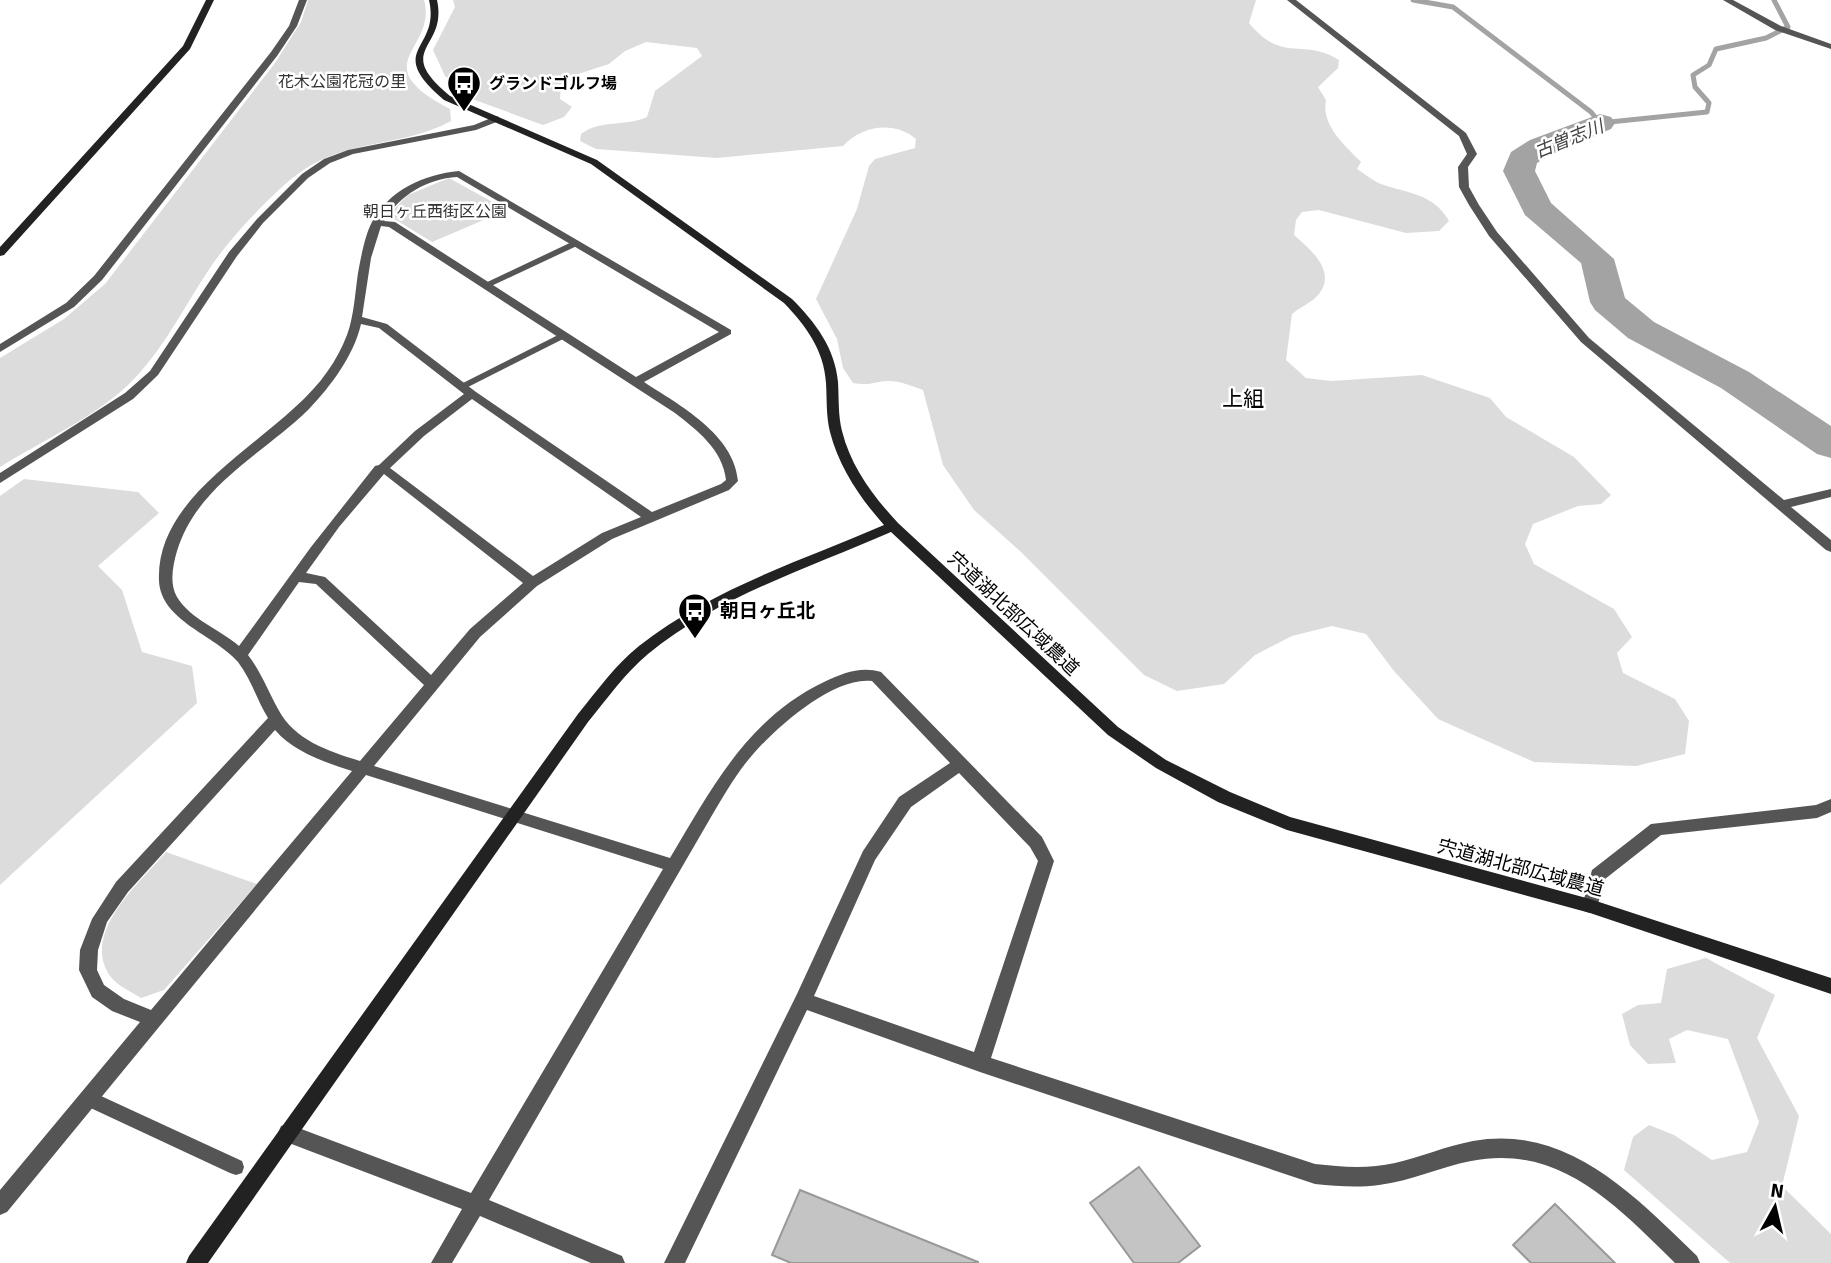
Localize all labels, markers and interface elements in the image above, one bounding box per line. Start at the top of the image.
bus stop icon: グランドゴルフ場 [445,64,483,113]
park label: 花木公園花冠の里 [278,72,406,92]
place label: グランドゴルフ場 [489,74,617,94]
water label: 古曽志川 [1532,115,1608,163]
park label: 朝日ヶ丘西街区公園 [363,202,507,222]
district label: 上組 [1222,386,1264,412]
street label: 宍道湖北部広域農道 [943,547,1084,681]
bus stop icon: 朝日ヶ丘北 [676,591,714,640]
place label: 朝日ヶ丘北 [720,599,815,623]
street label: 宍道湖北部広域農道 [1435,834,1606,902]
north arrow [1740,1172,1810,1242]
text: N [1769,1178,1785,1204]

